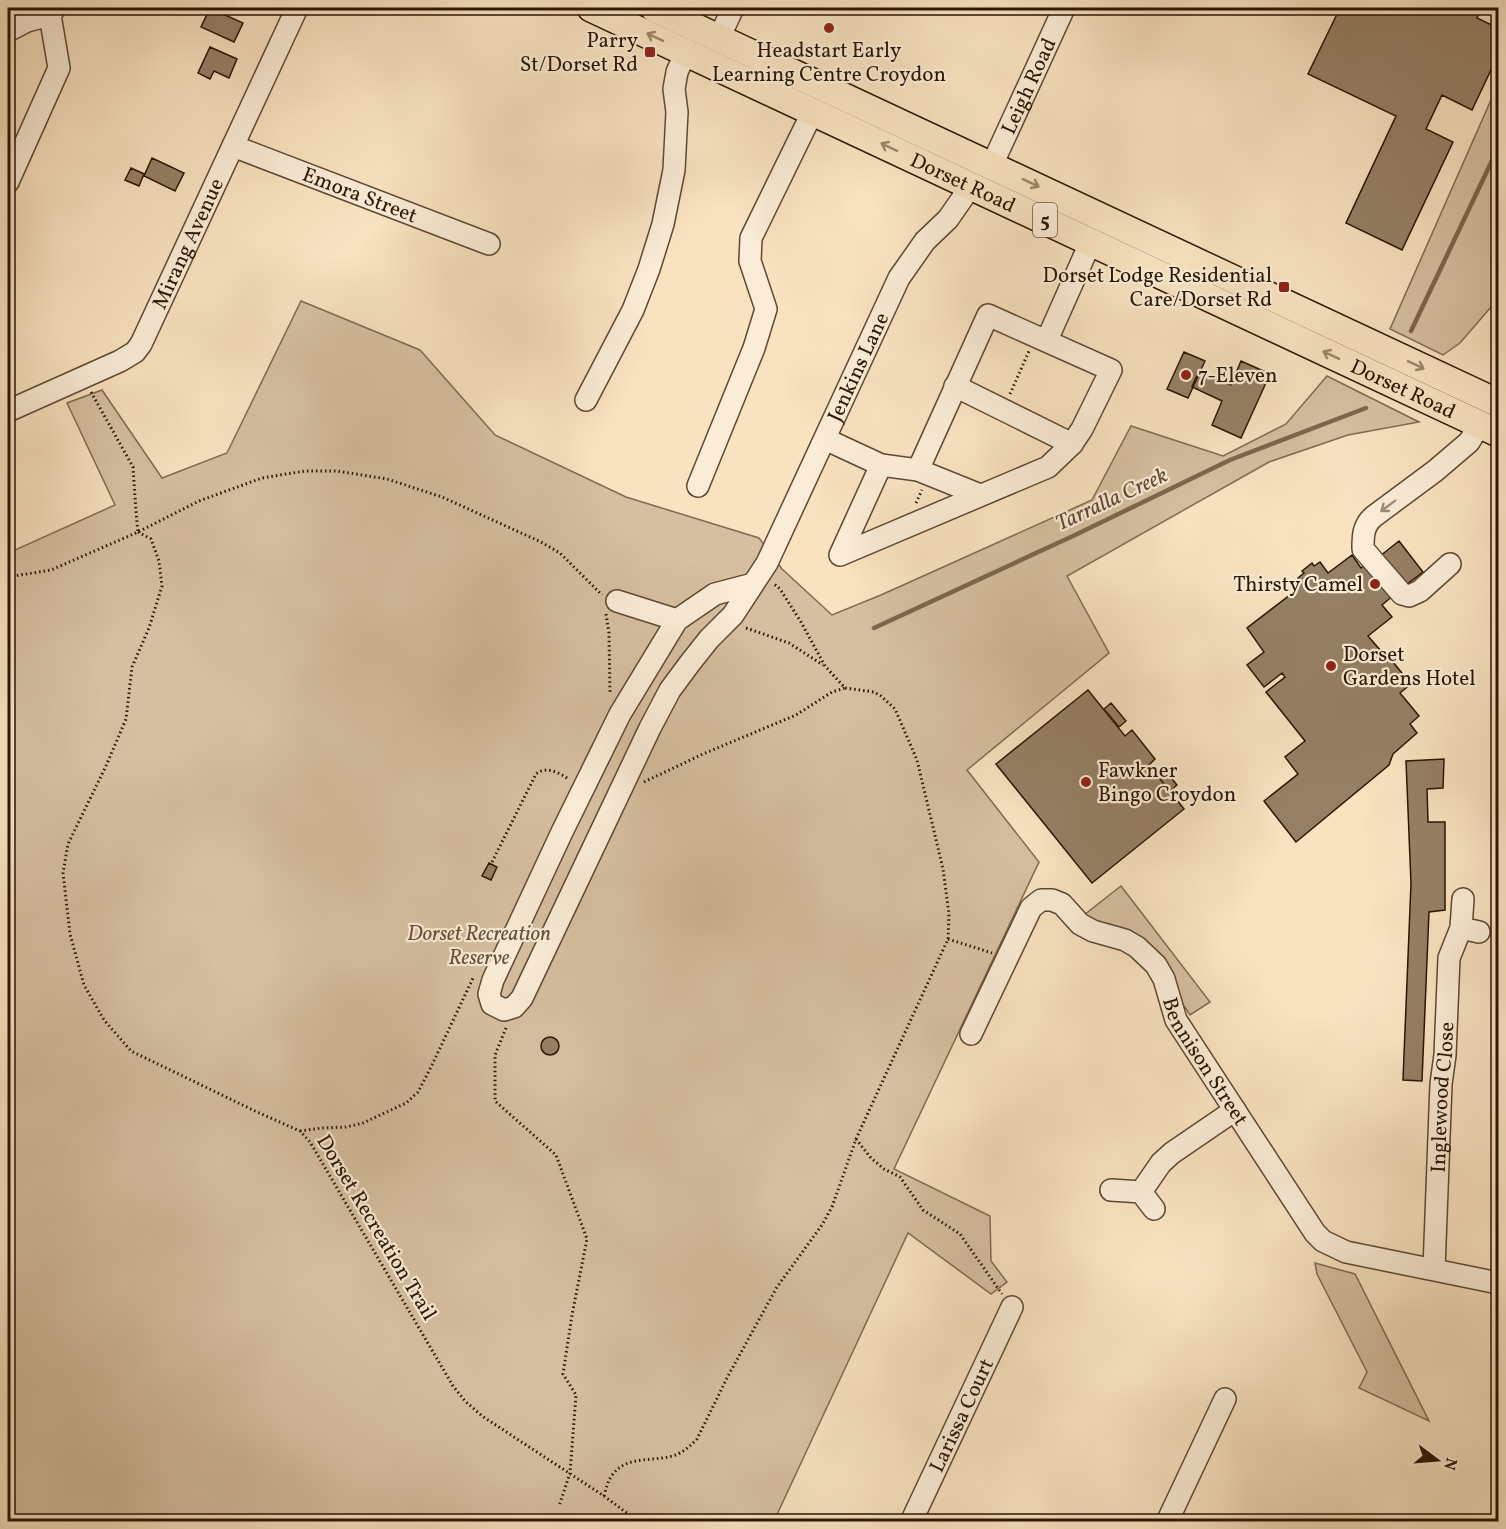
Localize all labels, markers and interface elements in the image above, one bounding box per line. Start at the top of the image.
marker: Headstart Early Learning Centre Croydon [822,21,836,35]
place label: Parry St/Dorset Rd [520,27,639,80]
one-way arrow [646,31,664,42]
street label: Leigh Road [995,34,1064,139]
place label: Headstart Early Learning Centre Croydon [712,37,946,90]
marker: Parry St/Dorset Rd [643,45,657,59]
one-way arrow [880,140,898,152]
street label: Dorset Road [905,147,1020,221]
street label: Emora Street [298,161,421,231]
street label: Mirang Avenue [146,174,232,314]
one-way arrow [1021,178,1039,190]
road number: 5 [1033,203,1057,237]
place label: Dorset Lodge Residential Care/Dorset Rd [1043,262,1272,315]
marker: Dorset Lodge Residential Care/Dorset Rd [1277,280,1291,294]
street label: Jenkins Lane [821,308,897,427]
one-way arrow [1323,348,1341,360]
street label: Dorset Road [1345,353,1460,427]
one-way arrow [1406,359,1424,371]
place label: 7-Eleven [1198,362,1278,391]
marker: 7-Eleven [1179,368,1193,382]
water label: Tarralla Creek [1051,461,1173,540]
one-way arrow [1381,500,1397,512]
place label: Thirsty Camel [1233,571,1363,600]
marker: Thirsty Camel [1368,577,1382,591]
place label: Dorset Gardens Hotel [1343,641,1476,694]
marker: Dorset Gardens Hotel [1324,659,1338,673]
place label: Fawkner Bingo Croydon [1098,757,1236,810]
marker: Fawkner Bingo Croydon [1079,775,1093,789]
park label: Dorset Recreation Reserve [407,920,551,973]
street label: Bennison Street [1154,994,1254,1132]
street label: Inglewood Close [1425,1021,1462,1173]
street label: Dorset Recreation Trail [309,1129,443,1326]
street label: Larissa Court [923,1354,1002,1478]
north arrow [1407,1430,1467,1490]
text: N [1437,1455,1462,1473]

